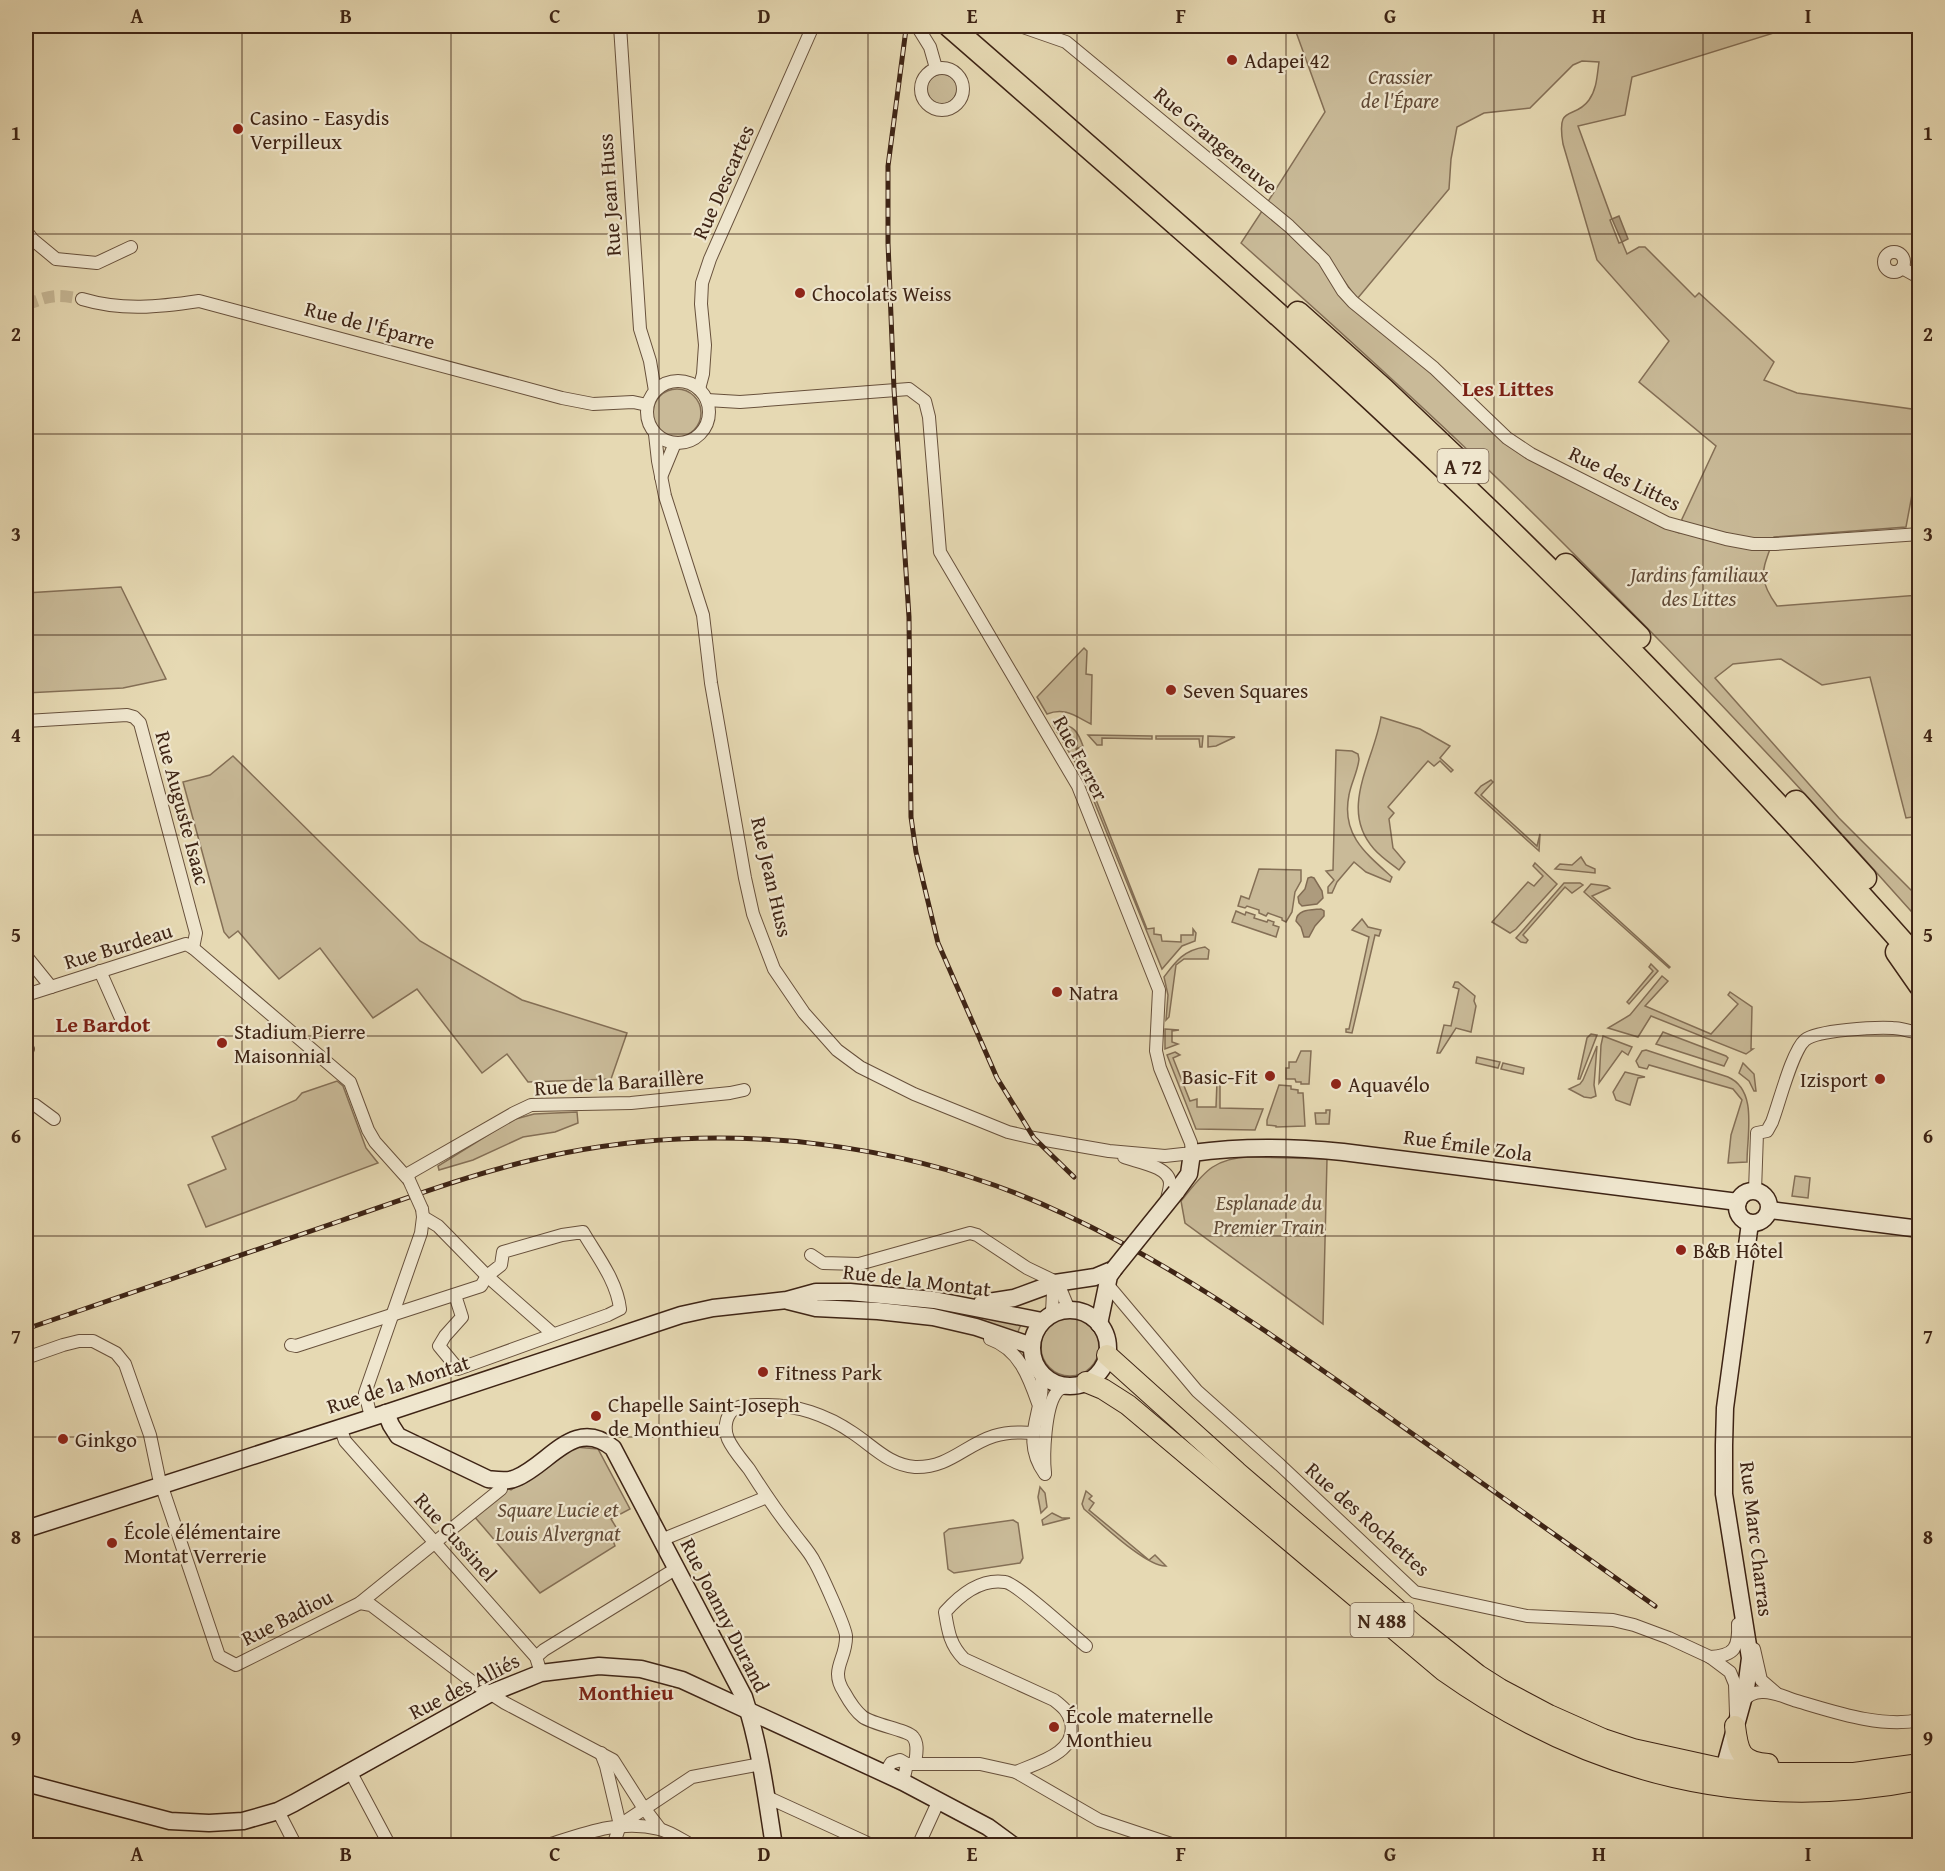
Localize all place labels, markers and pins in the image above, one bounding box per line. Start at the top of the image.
place label: Adapei 42 [1244,45,1330,76]
marker: Adapei 42 [1225,53,1239,67]
place label: Casino - Easydis Verpilleux [250,102,389,157]
marker: Casino - Easydis Verpilleux [231,122,245,136]
place label: Chocolats Weiss [812,278,952,309]
marker: Chocolats Weiss [793,286,807,300]
place label: Seven Squares [1183,675,1308,706]
marker: Seven Squares [1164,683,1178,697]
place label: Natra [1069,977,1119,1008]
marker: Natra [1050,985,1064,999]
place label: Stadium Pierre Maisonnial [234,1016,366,1071]
marker: Stadium Pierre Maisonnial [215,1036,229,1050]
place label: Basic-Fit [1182,1061,1259,1092]
place label: Izisport [1800,1064,1869,1095]
marker: Basic-Fit [1263,1069,1277,1083]
place label: Aquavélo [1348,1069,1430,1100]
marker: Izisport [1873,1072,1887,1086]
marker: Aquavélo [1329,1077,1343,1091]
place label: B&B Hôtel [1693,1235,1784,1266]
marker: B&B Hôtel [1674,1243,1688,1257]
place label: Fitness Park [775,1357,882,1388]
marker: Fitness Park [756,1365,770,1379]
place label: Chapelle Saint-Joseph de Monthieu [608,1389,800,1444]
marker: Chapelle Saint-Joseph de Monthieu [589,1409,603,1423]
place label: Ginkgo [75,1424,137,1455]
marker: Ginkgo [56,1432,70,1446]
place label: École élémentaire Montat Verrerie [124,1516,281,1571]
marker: École élémentaire Montat Verrerie [105,1536,119,1550]
place label: École maternelle Monthieu [1066,1700,1213,1755]
marker: École maternelle Monthieu [1047,1720,1061,1734]

